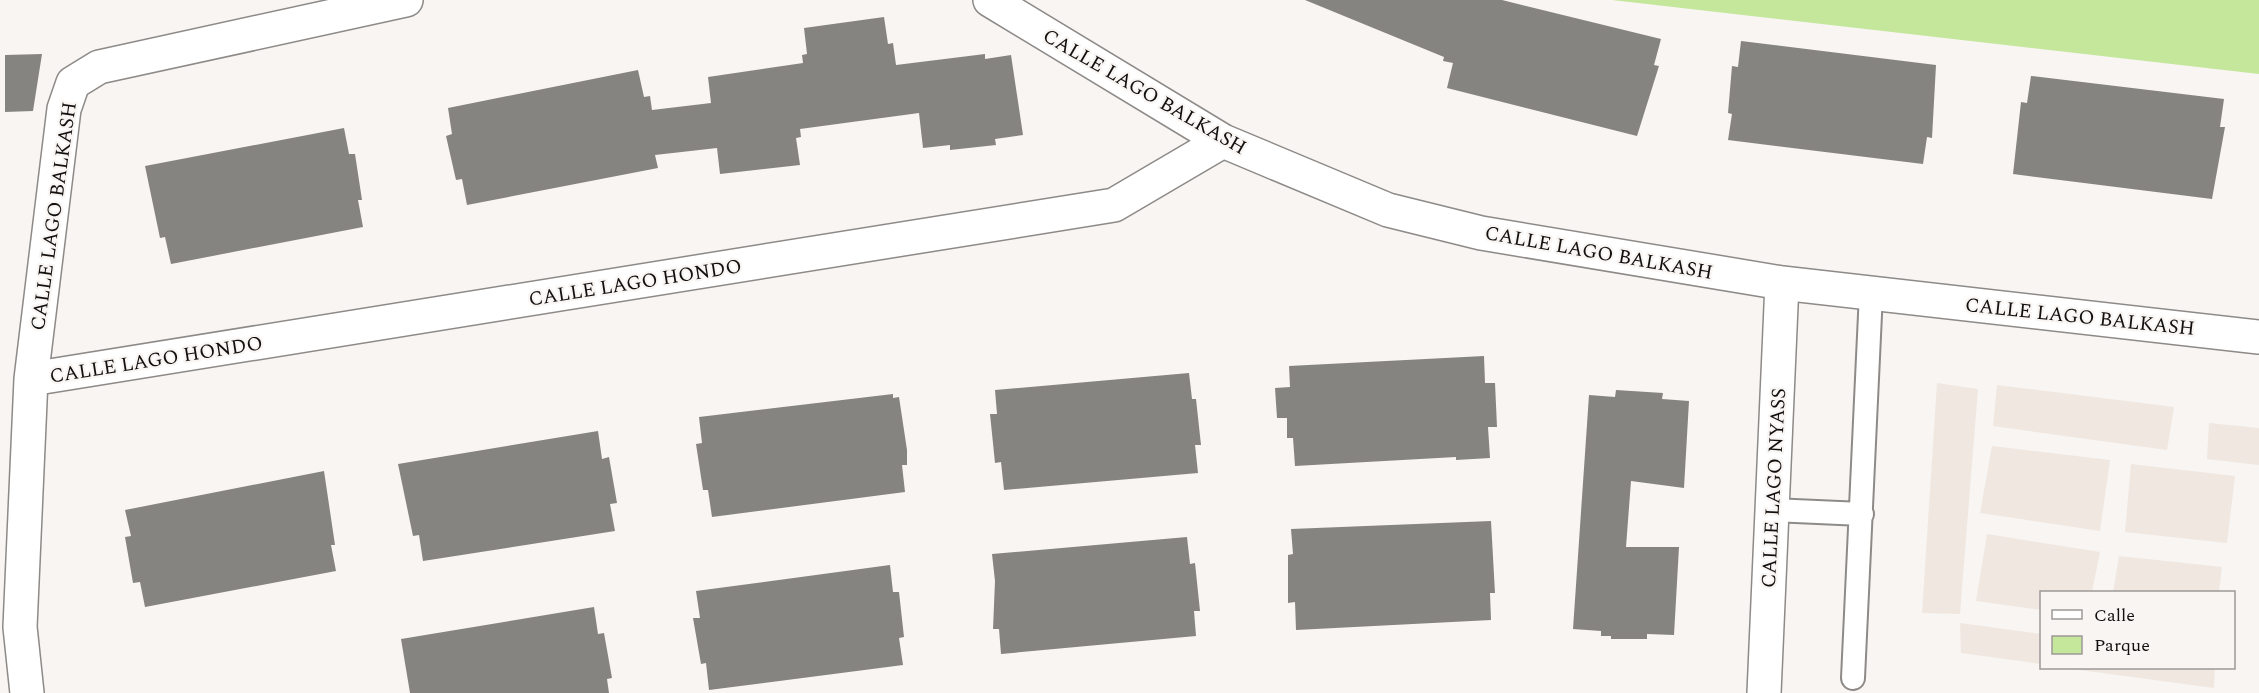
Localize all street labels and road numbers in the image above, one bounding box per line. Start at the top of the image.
street label: CALLE LAGO BALKASH [1037,21,1252,163]
street label: CALLE LAGO BALKASH [23,100,85,333]
street label: CALLE LAGO BALKASH [1482,218,1715,288]
street label: CALLE LAGO HONDO [527,251,744,315]
street label: CALLE LAGO BALKASH [1963,290,2196,344]
street label: CALLE LAGO HONDO [48,328,265,392]
street label: CALLE LAGO NYASS [1754,387,1794,589]

